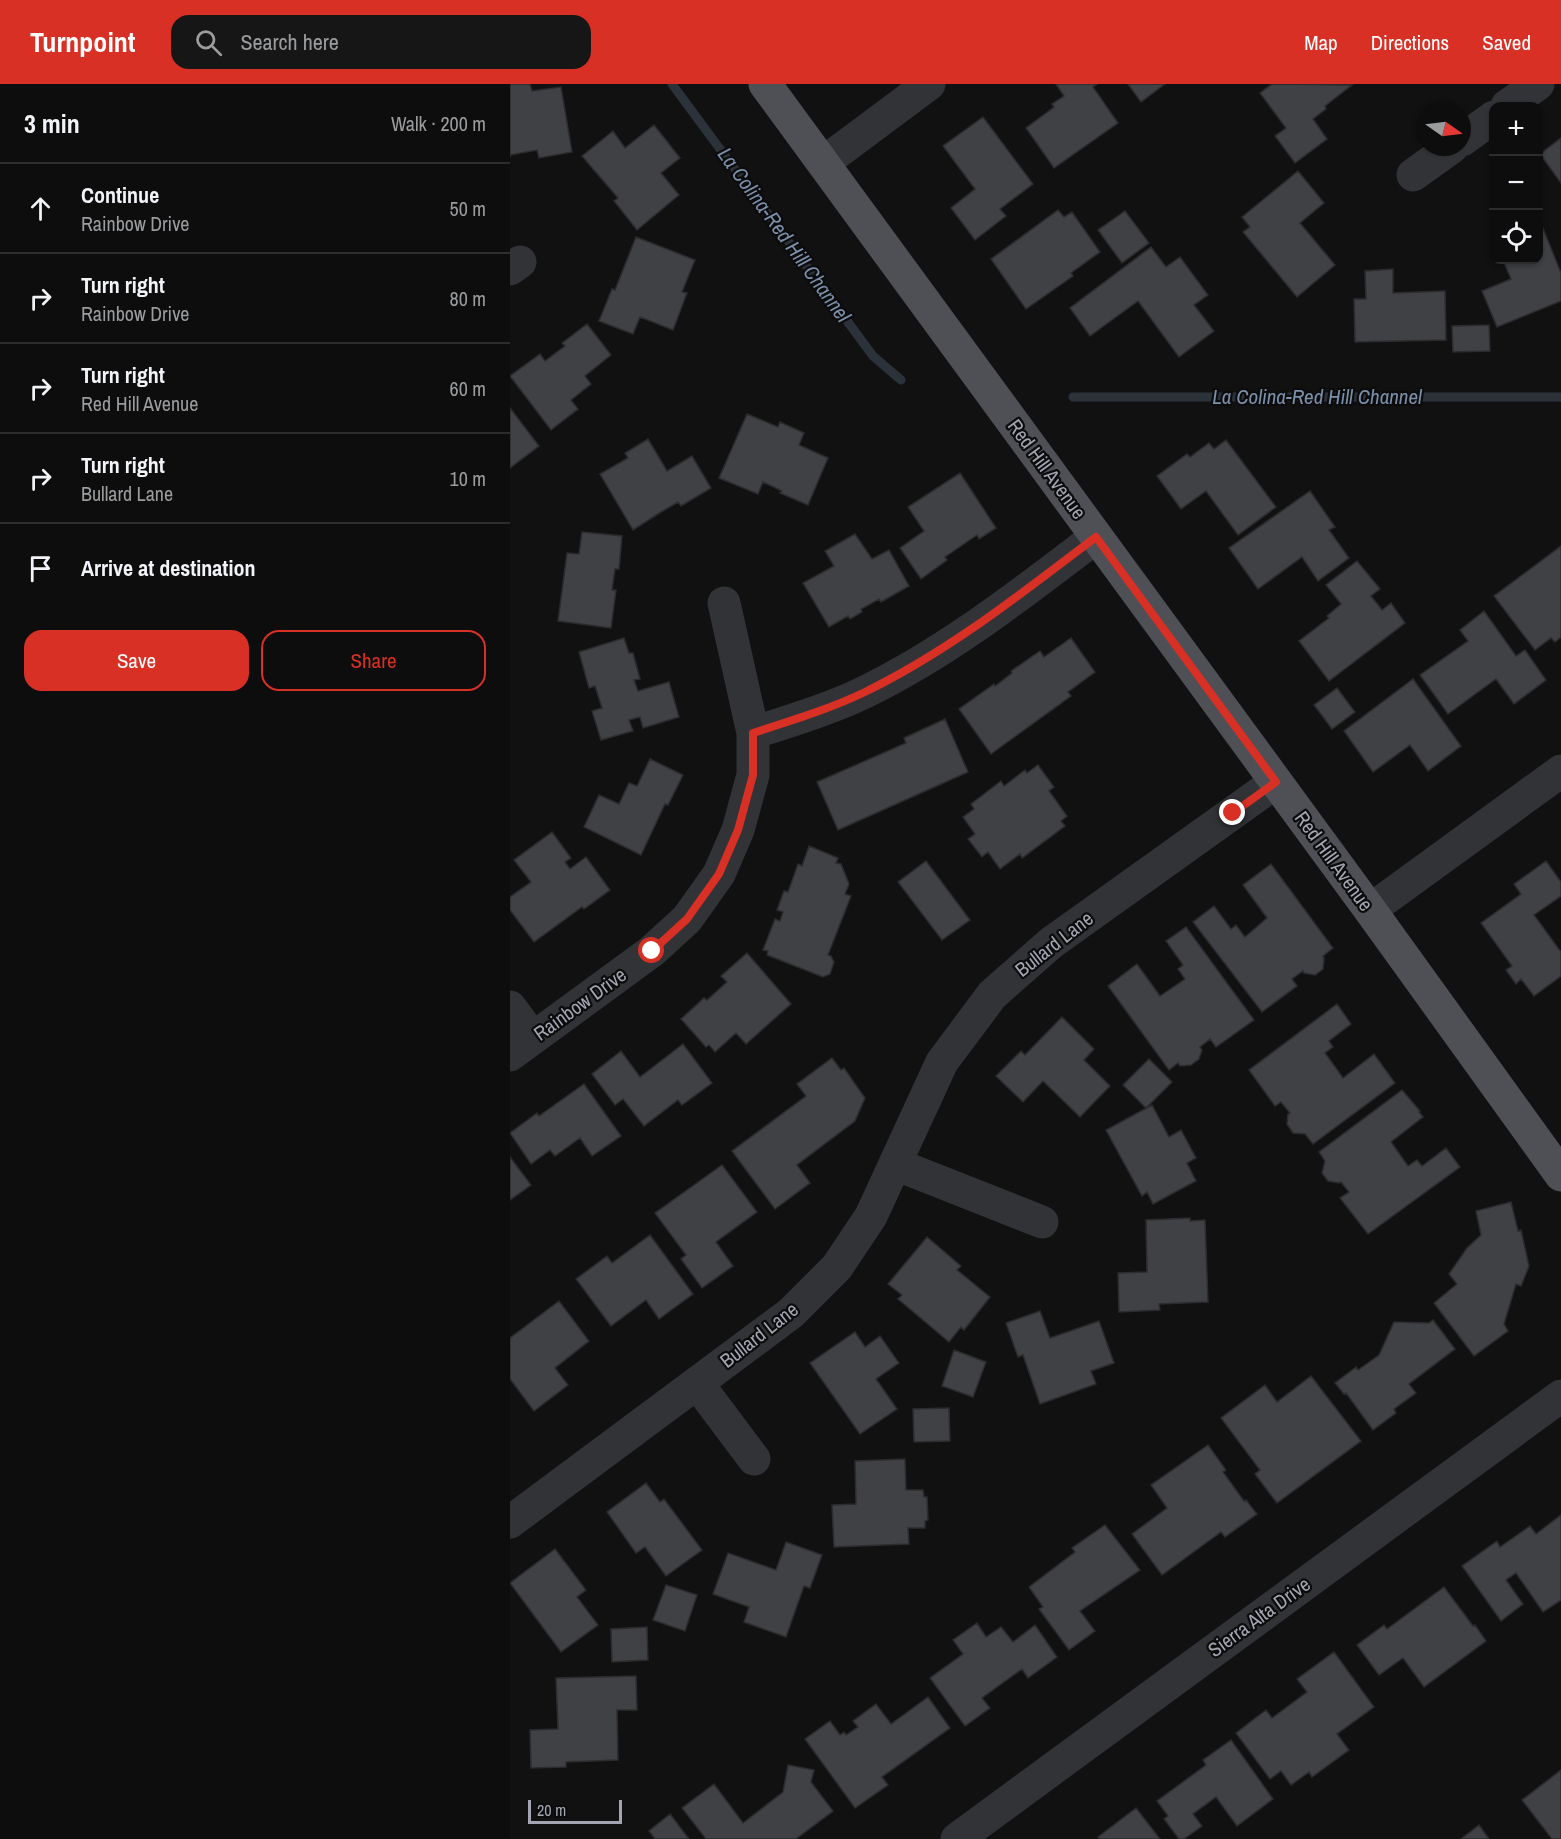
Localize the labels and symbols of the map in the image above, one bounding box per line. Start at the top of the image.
north arrow [1417,102,1471,156]
water label: La Colina-Red Hill Channel [711,141,858,329]
water label: La Colina-Red Hill Channel [1212,382,1423,411]
street label: Red Hill Avenue [1002,413,1093,524]
route end [1219,799,1245,825]
street label: Red Hill Avenue [1289,805,1380,916]
street label: Bullard Lane [1009,905,1098,983]
route start [638,937,664,963]
street label: Rainbow Drive [528,961,632,1046]
street label: Bullard Lane [714,1296,803,1374]
street label: Sierra Alta Drive [1202,1570,1315,1663]
scale bar [528,1797,622,1824]

